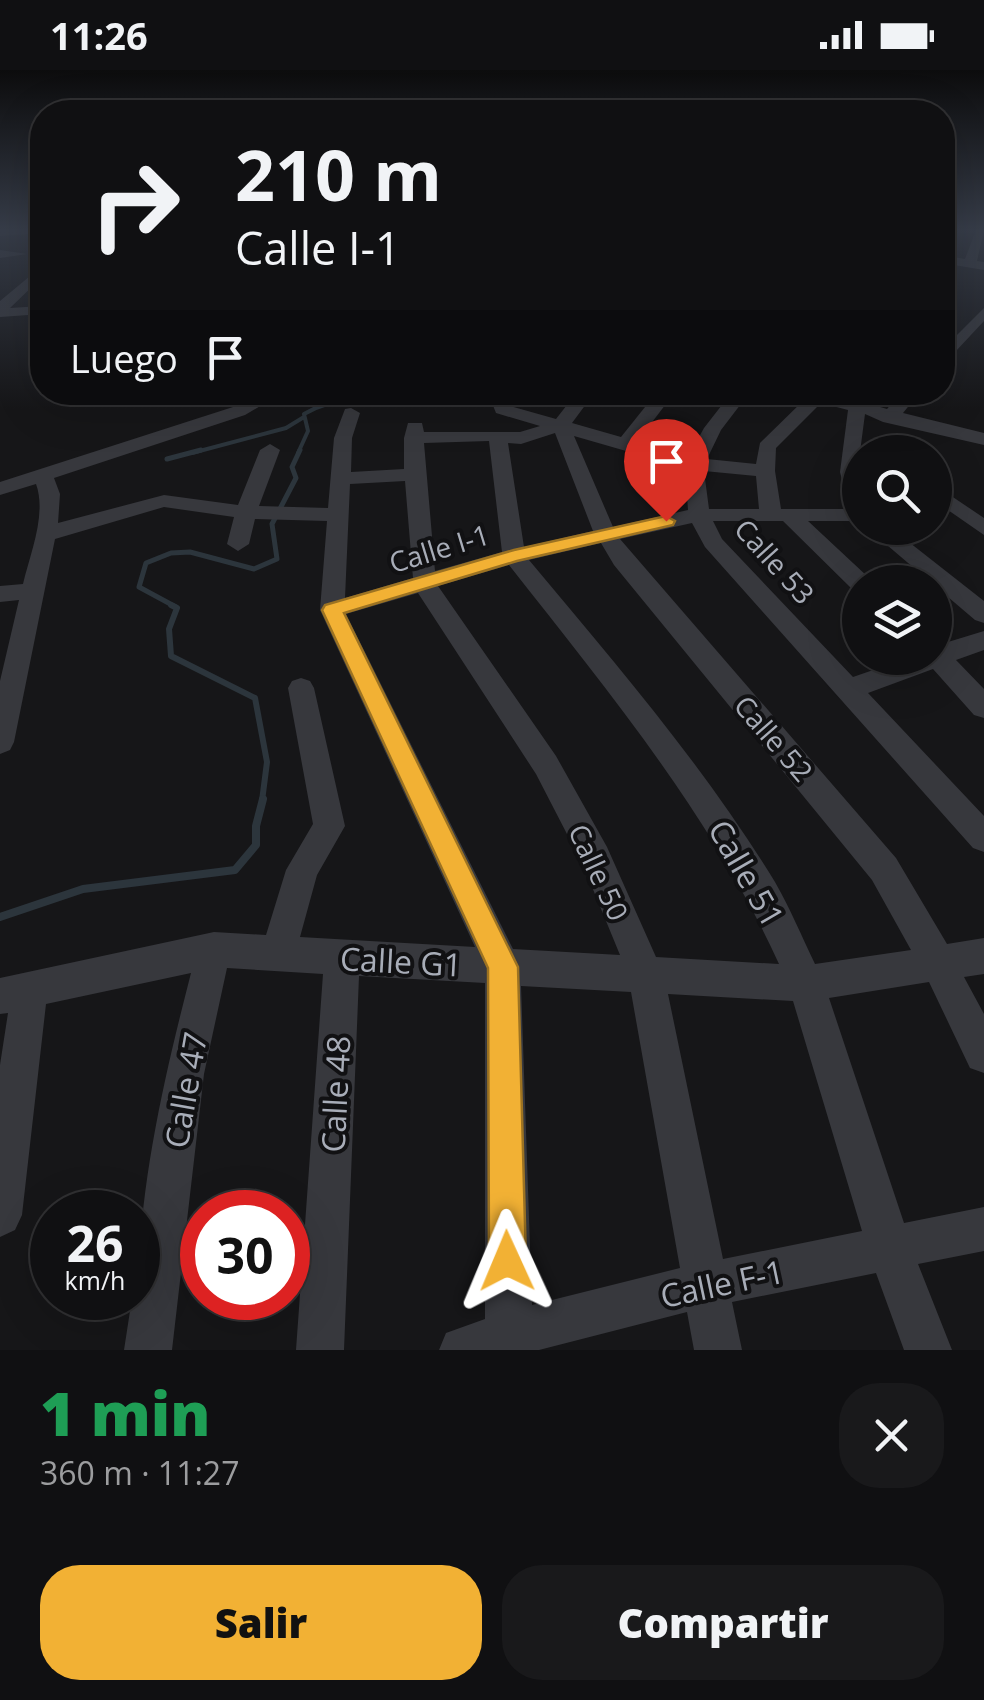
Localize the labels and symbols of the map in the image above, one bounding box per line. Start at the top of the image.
pin [624,419,709,522]
street label: Calle 53 [727,510,823,612]
street label: Calle I-1 [384,515,494,581]
street label: Calle 52 [726,687,822,789]
street label: Calle 51 [699,812,795,934]
street label: Calle 50 [560,818,638,926]
street label: Calle G1 [339,936,463,986]
street label: Calle 47 [154,1029,216,1151]
street label: Calle 48 [310,1034,360,1154]
speed limit sign: 30 [180,1190,310,1320]
position arrow [455,1209,559,1313]
street label: Calle F-1 [656,1249,788,1317]

